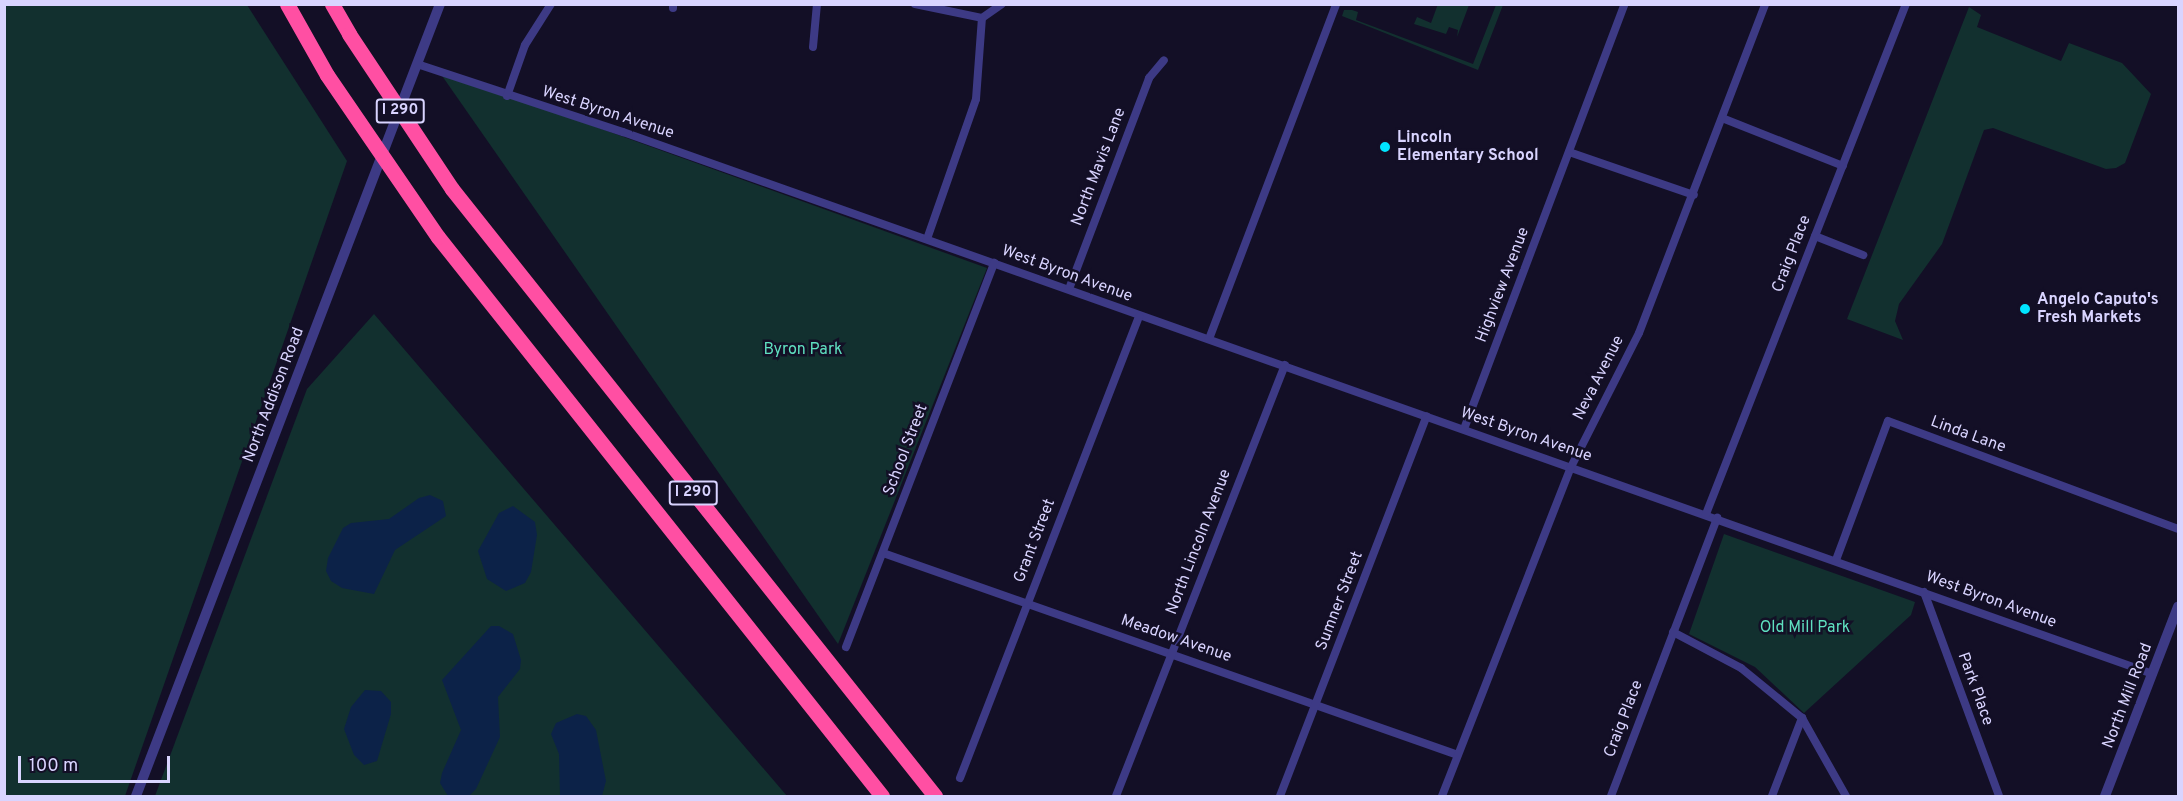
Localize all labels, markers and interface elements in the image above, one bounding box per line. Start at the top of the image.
street label: West Byron Avenue [539,82,677,144]
road number: I 290 [374,99,426,123]
street label: North Mavis Lane [1068,105,1130,229]
place label: Lincoln Elementary School [1397,128,1539,166]
marker: Lincoln Elementary School [1378,140,1392,154]
street label: Craig Place [1768,213,1816,295]
street label: Highview Avenue [1472,224,1534,346]
street label: West Byron Avenue [999,241,1135,307]
place label: Angelo Caputo's Fresh Markets [2037,290,2159,328]
marker: Angelo Caputo's Fresh Markets [2018,302,2032,316]
street label: North Addison Road [239,324,309,466]
street label: Neva Avenue [1569,332,1629,424]
park label: Byron Park [763,340,843,360]
street label: School Street [880,401,932,499]
street label: West Byron Avenue [1457,403,1595,467]
street label: Linda Lane [1928,412,2008,458]
street label: North Lincoln Avenue [1162,466,1236,618]
road number: I 290 [668,481,718,505]
street label: Grant Street [1010,496,1060,586]
street label: Sumner Street [1312,549,1368,653]
street label: West Byron Avenue [1923,567,2059,633]
street label: Meadow Avenue [1118,611,1234,667]
park label: Old Mill Park [1760,618,1850,638]
street label: North Mill Road [2099,641,2157,751]
street label: Park Place [1953,650,1997,728]
street label: Craig Place [1600,678,1648,760]
scale bar [21,744,172,782]
text: 100 m [29,755,78,778]

